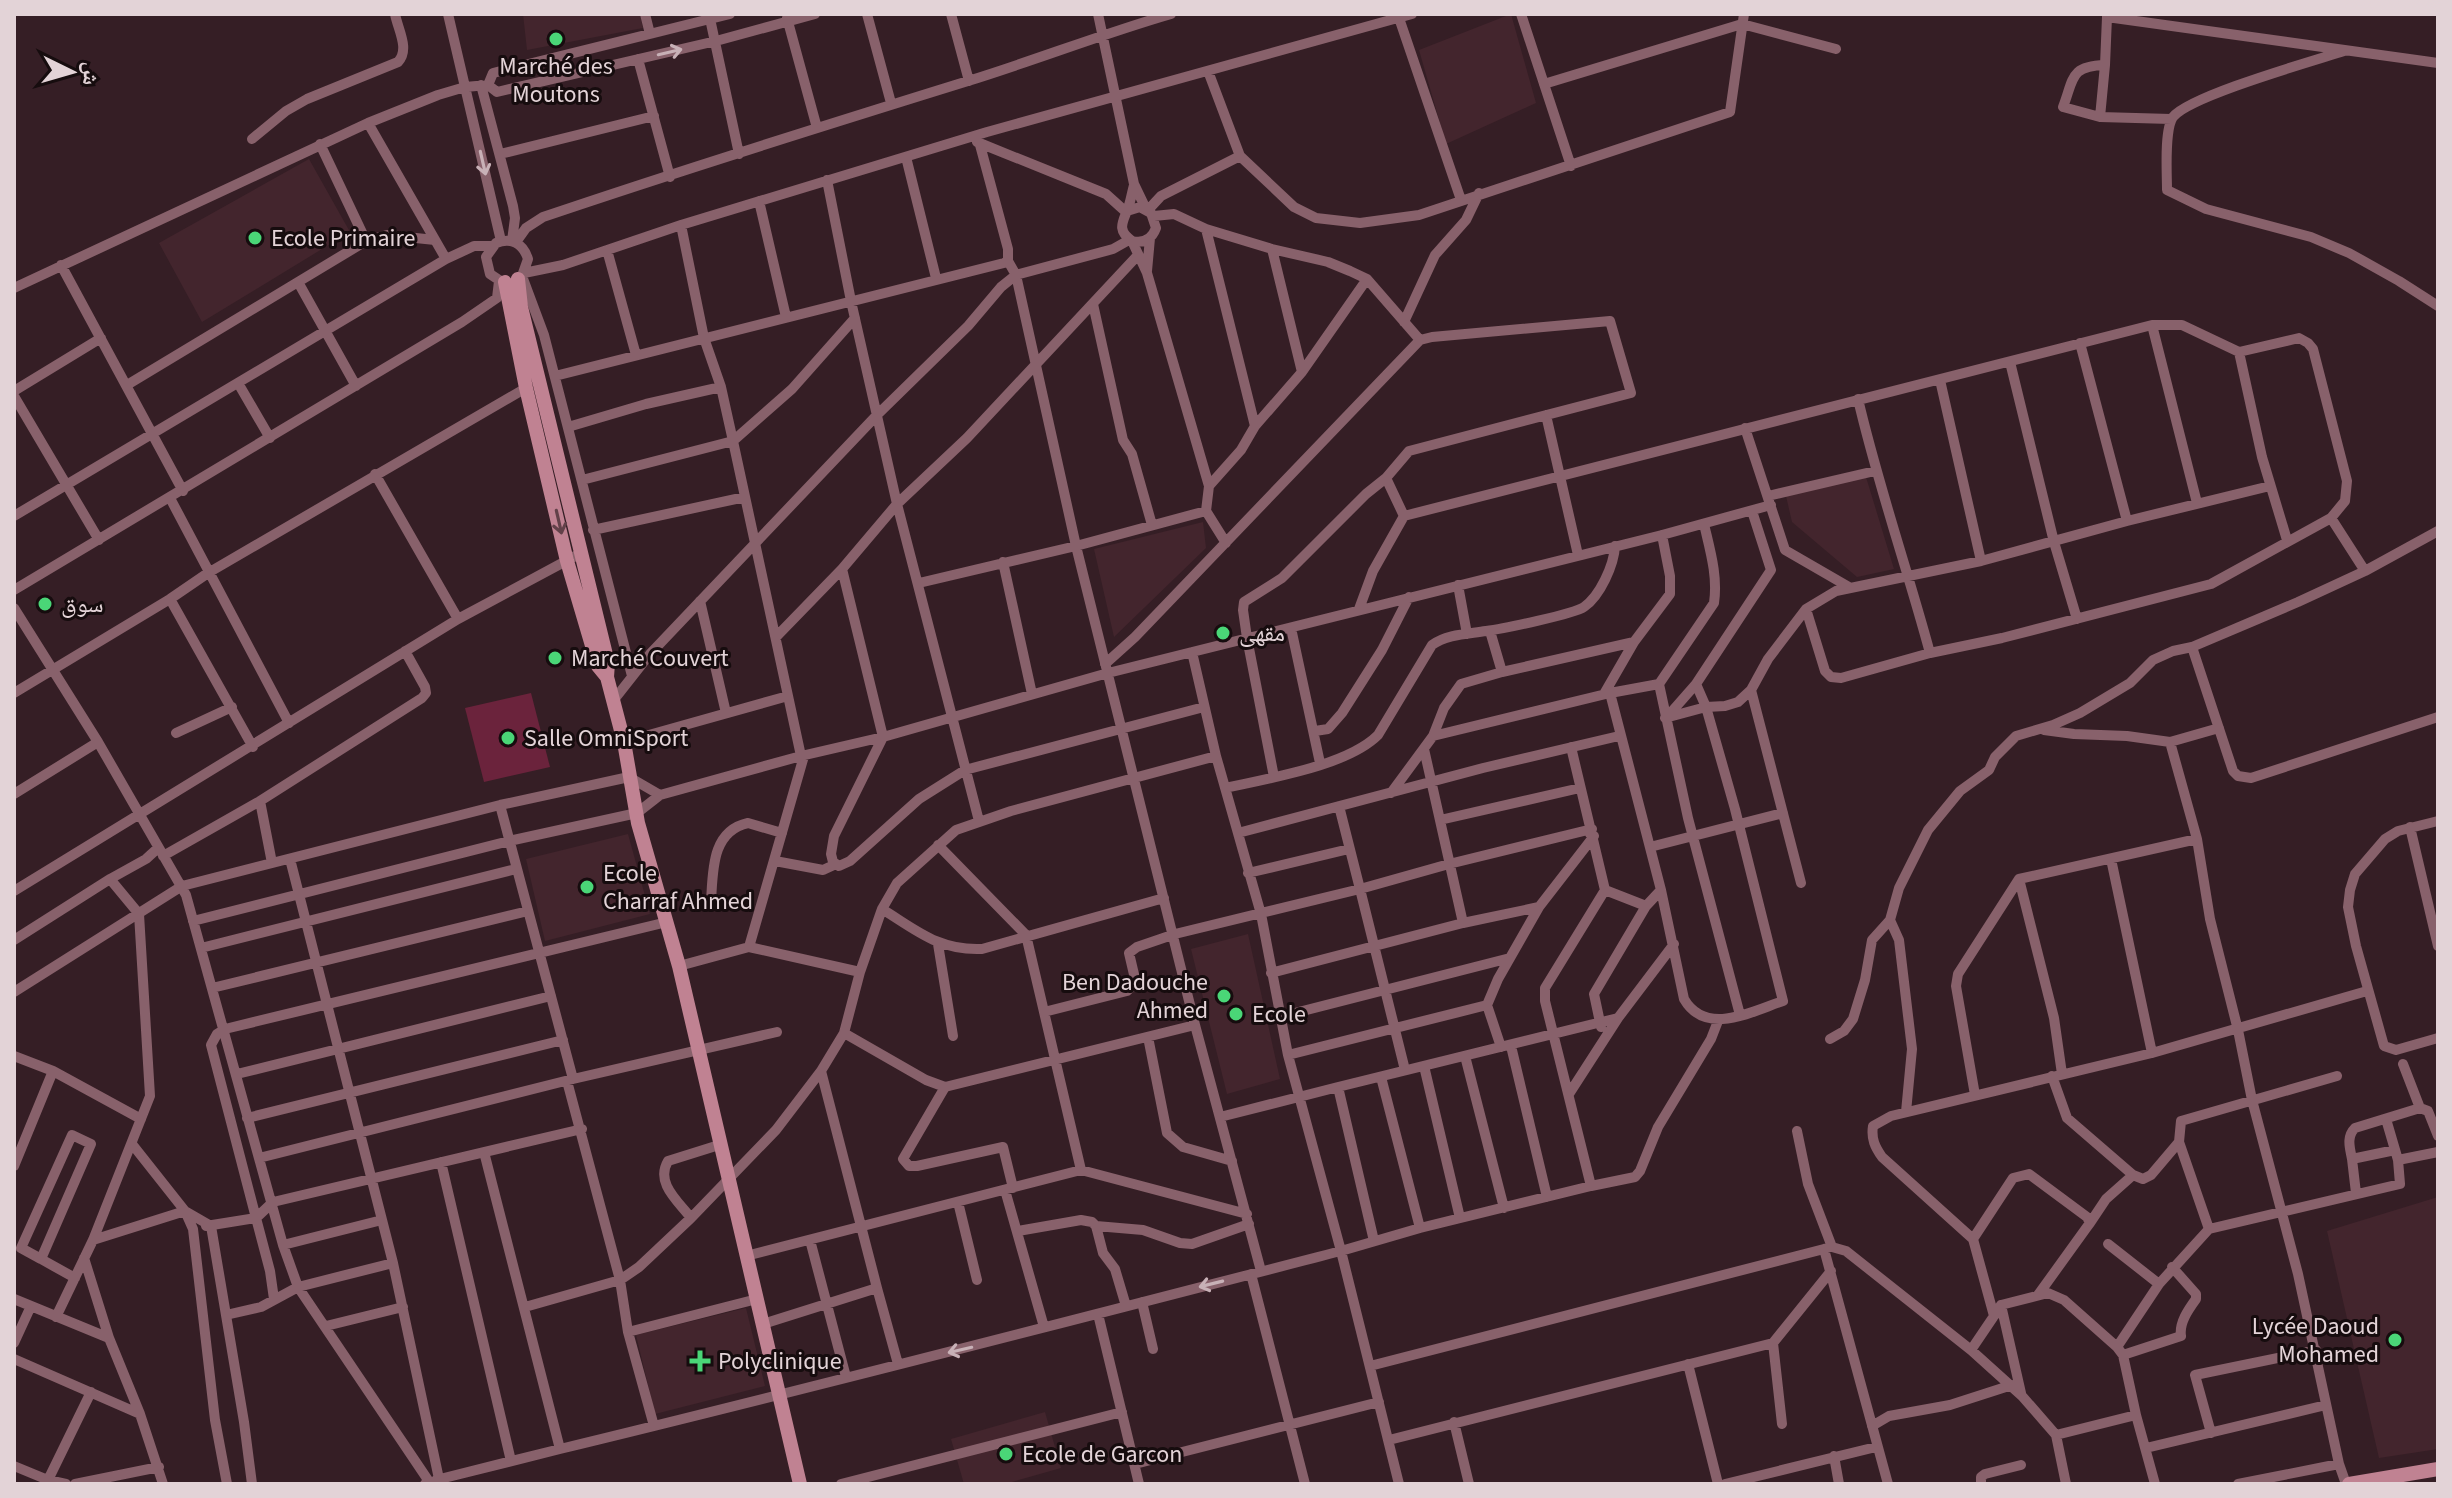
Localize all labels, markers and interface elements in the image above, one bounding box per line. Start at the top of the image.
marker: Marché des Moutons [547,30,565,48]
north arrow [32,32,112,112]
one-way arrow [657,44,682,59]
place label: Marché des Moutons [499,49,613,112]
text: ش [74,61,108,87]
one-way arrow [476,150,491,175]
place label: Ecole Primaire [271,221,415,256]
marker: Ecole Primaire [246,229,264,247]
one-way arrow [552,509,567,535]
place label: سوق [61,587,104,622]
marker: سوق [36,595,54,613]
place label: مقهى [1239,616,1285,651]
marker: مقهى [1214,624,1232,642]
place label: Marché Couvert [571,641,729,676]
marker: Marché Couvert [546,649,564,667]
place label: Salle OmniSport [524,721,688,756]
marker: Salle OmniSport [499,729,517,747]
place label: Ecole Charraf Ahmed [603,856,753,919]
marker: Ecole Charraf Ahmed [578,878,596,896]
place label: Ben Dadouche Ahmed [1062,965,1208,1028]
marker: Ben Dadouche Ahmed [1215,987,1233,1005]
place label: Ecole [1252,997,1306,1032]
marker: Ecole [1227,1005,1245,1023]
one-way arrow [1199,1277,1225,1292]
place label: Lycée Daoud Mohamed [2252,1309,2379,1372]
marker: Lycée Daoud Mohamed [2386,1331,2404,1349]
place label: Polyclinique [718,1344,842,1379]
one-way arrow [947,1344,973,1359]
marker: Polyclinique [689,1350,711,1372]
place label: Ecole de Garcon [1022,1437,1182,1472]
marker: Ecole de Garcon [997,1445,1015,1463]

